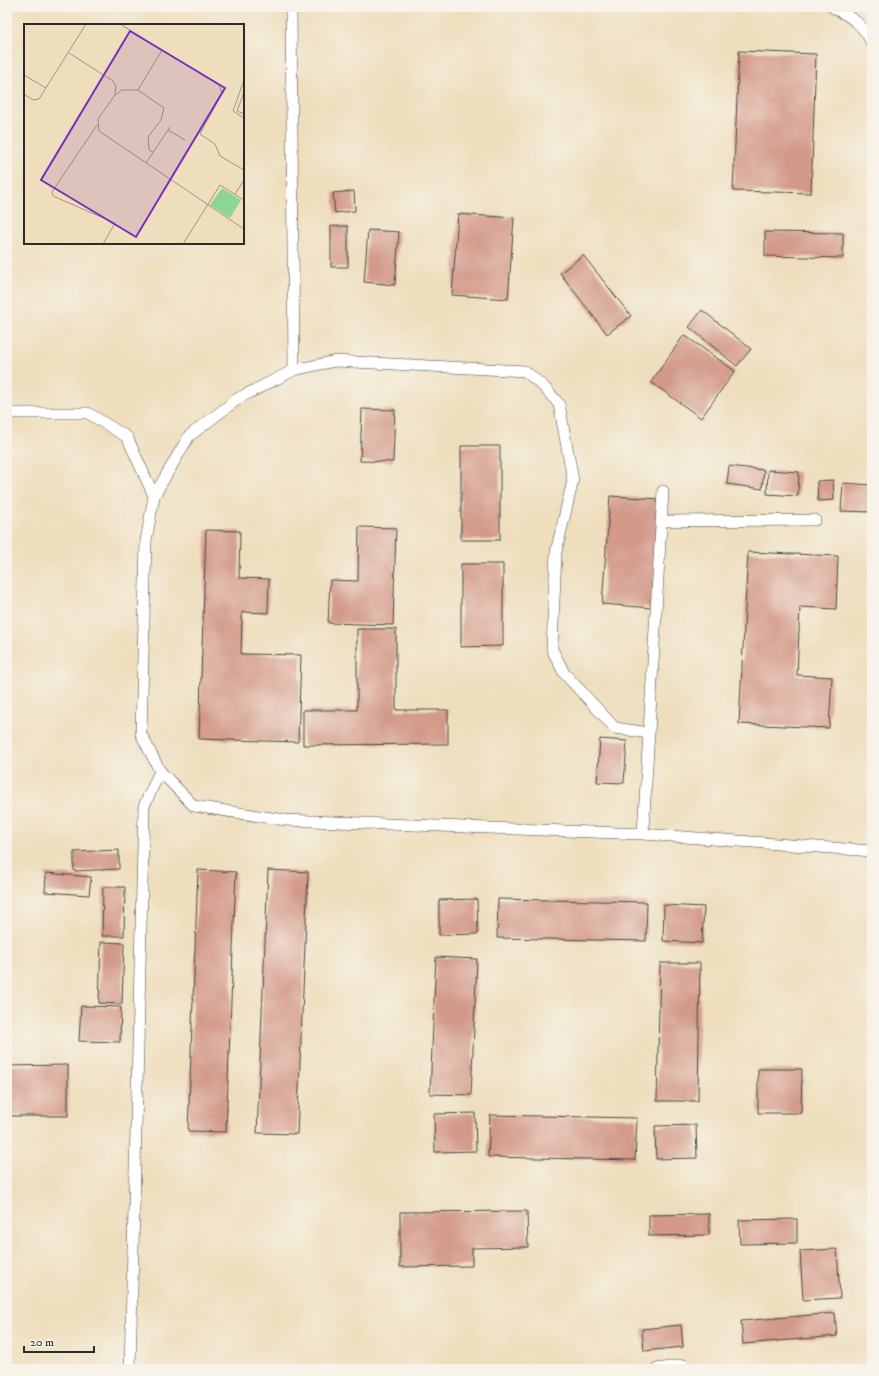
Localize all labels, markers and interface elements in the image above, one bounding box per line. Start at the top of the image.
inset map [24,24,244,244]
scale bar [24,1328,94,1354]
text: 20 m [30,1335,54,1350]

